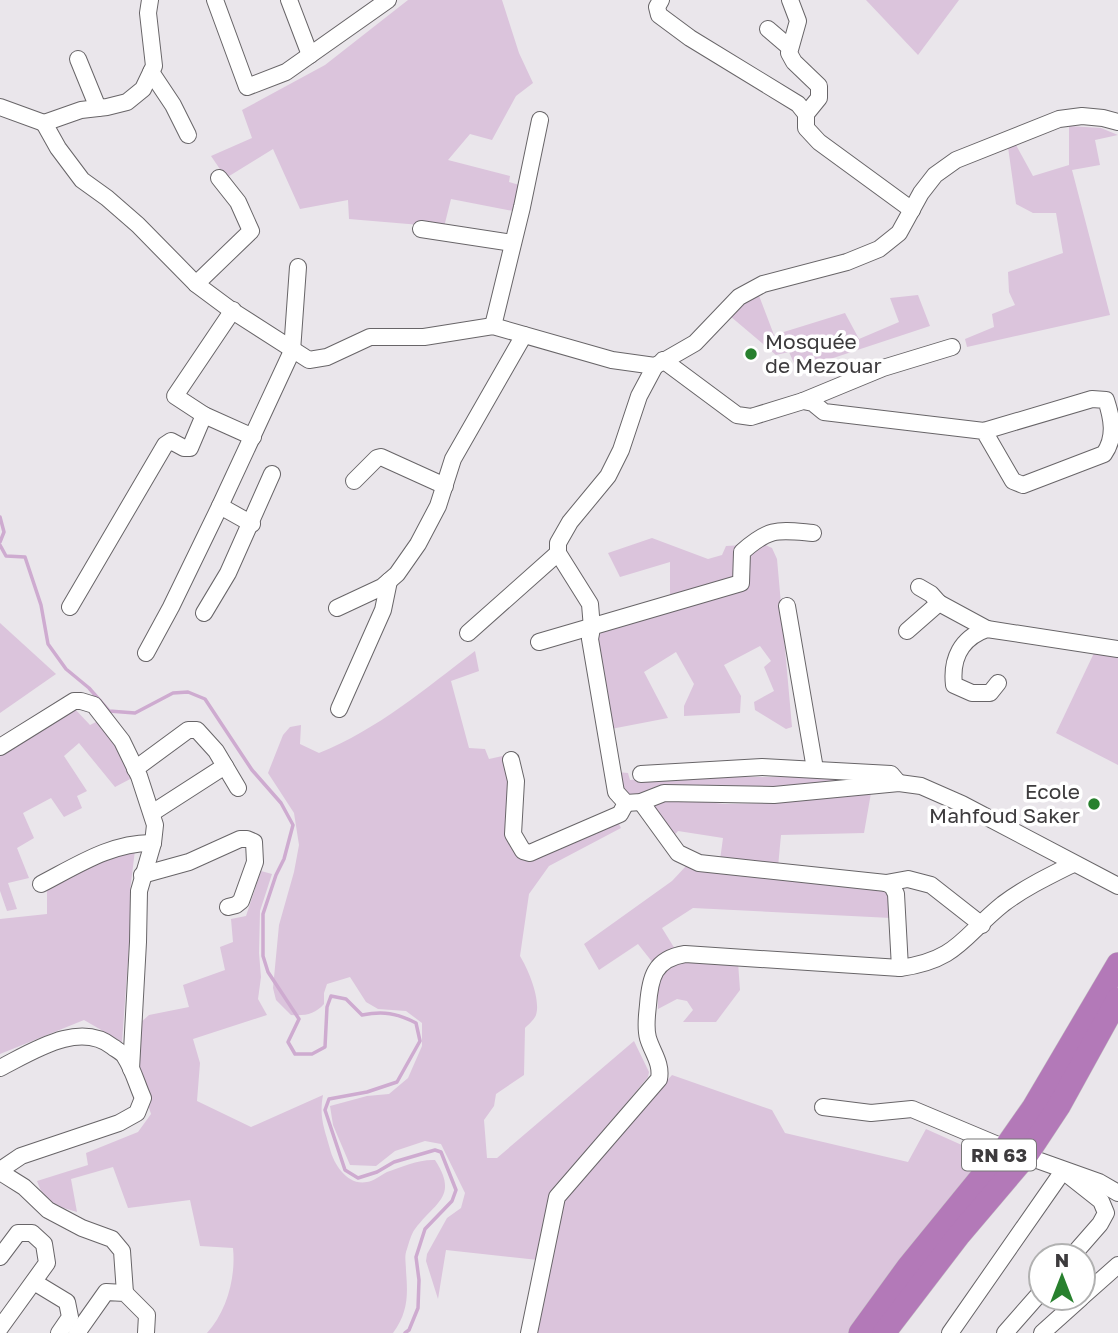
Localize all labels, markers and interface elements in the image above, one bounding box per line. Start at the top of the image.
place label: Mosquée de Mezouar [765,328,882,378]
marker: Mosquée de Mezouar [743,346,759,362]
place label: Ecole Mahfoud Saker [929,778,1080,828]
marker: Ecole Mahfoud Saker [1086,796,1102,812]
road number: RN 63 [962,1140,1036,1170]
north arrow [1027,1242,1097,1312]
text: N [1055,1248,1069,1271]

